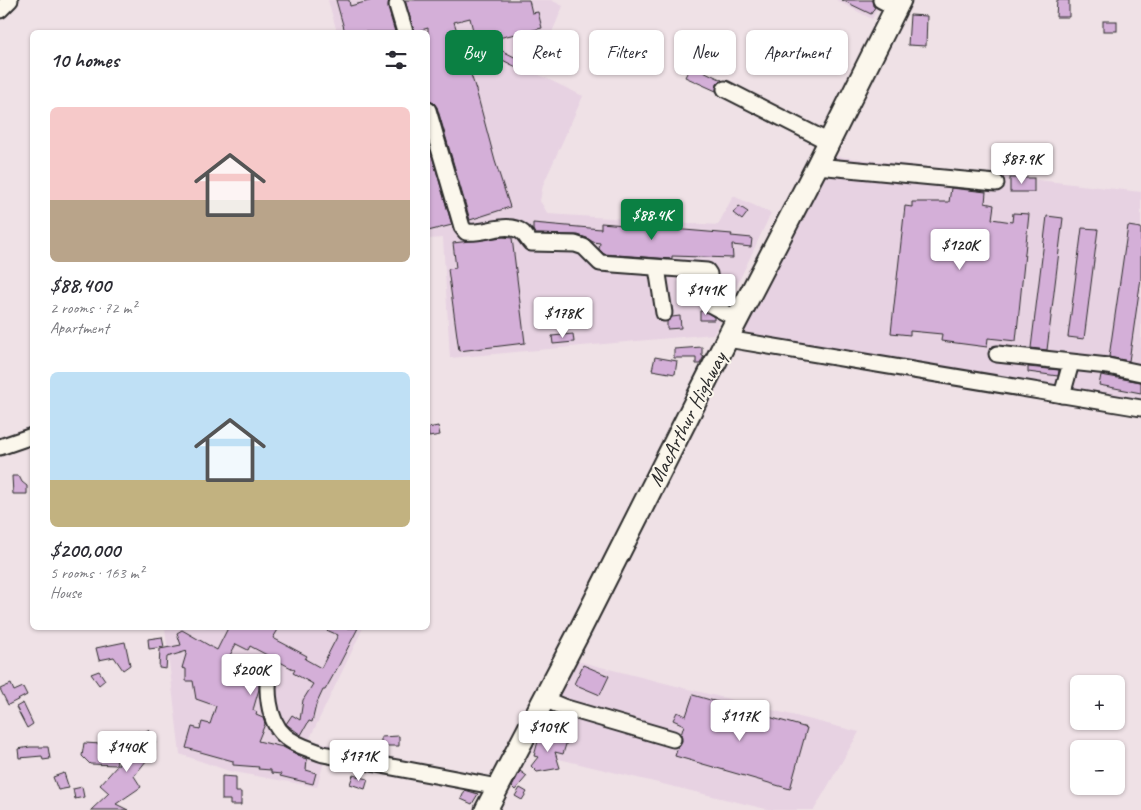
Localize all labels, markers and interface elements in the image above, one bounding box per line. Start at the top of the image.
chip: Buy [445,30,503,75]
chip: Rent [513,30,579,75]
chip: Filters [589,30,664,75]
chip: New [674,30,736,75]
chip: Apartment [746,30,848,75]
icon: filters [382,46,410,74]
text: 10 homes [50,47,119,73]
icon: home [185,140,275,230]
pin: $87.9K [981,142,1063,185]
text: $87.9K [1002,149,1042,169]
pin: $88.4K [611,198,693,241]
text: $88.4K [632,205,672,225]
pin: $120K [925,228,995,271]
text: $120K [942,235,978,255]
text: $88,400 [50,272,111,298]
pin: $141K [671,274,741,316]
text: $141K [688,280,724,300]
pin: $178K [528,296,598,339]
text: 2 rooms · 72 m² [50,298,136,318]
text: $178K [545,303,581,323]
text: Apartment [50,318,109,338]
street label: MacArthur Highway [642,346,733,490]
icon: home [185,405,275,495]
text: $200,000 [50,537,120,563]
text: 5 rooms · 163 m² [50,563,144,583]
text: House [50,583,81,603]
pin: $200K [216,654,286,696]
text: $200K [233,660,269,680]
map controls [1070,675,1125,795]
button: + [1070,675,1125,730]
pin: $117K [705,700,775,742]
text: $117K [722,706,758,726]
pin: $109K [513,710,583,753]
text: $109K [530,717,566,737]
pin: $140K [92,730,162,773]
text: $140K [109,737,145,757]
pin: $171K [324,740,394,782]
button: − [1070,740,1125,795]
text: $171K [341,746,377,766]

